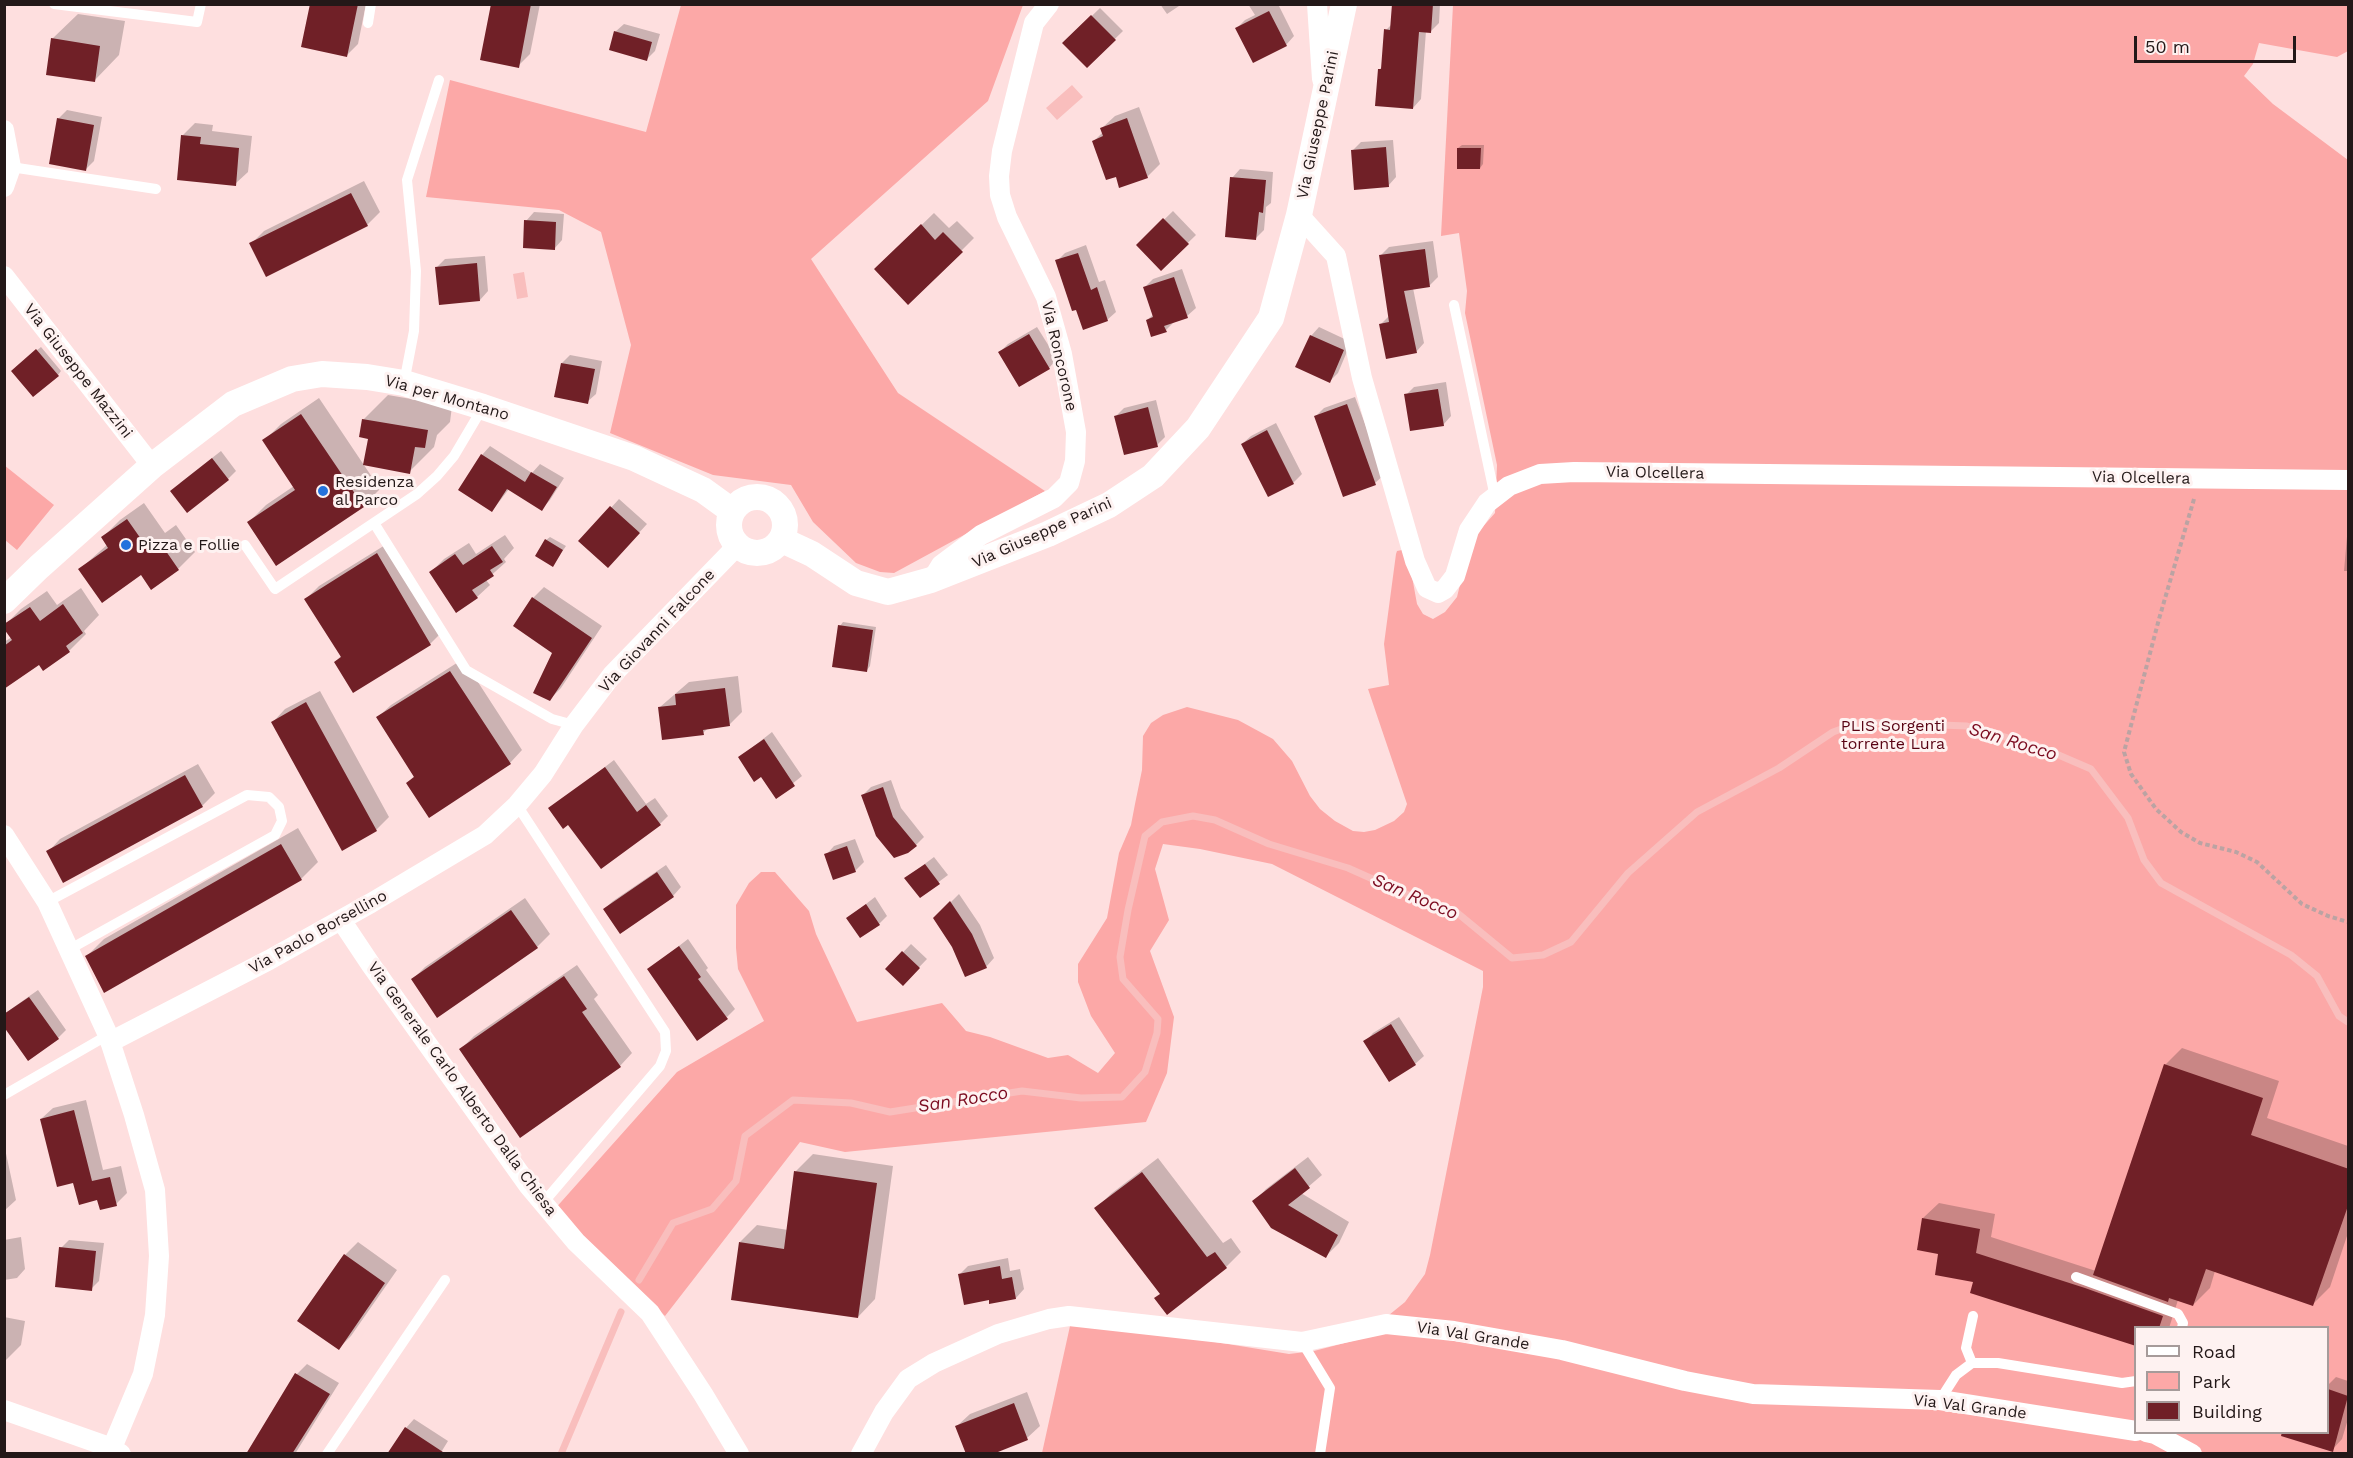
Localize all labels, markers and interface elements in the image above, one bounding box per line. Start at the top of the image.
scale bar [2137,24,2299,62]
text: 50 m [2145,36,2190,57]
street label: Via Giuseppe Parini [1293,49,1343,201]
street label: Via Roncorone [1037,299,1081,413]
street label: Via Giuseppe Mazzini [20,300,136,442]
street label: Via per Montano [383,371,511,425]
street label: Via Olcellera [1606,463,1704,483]
street label: Via Olcellera [2092,468,2190,488]
place label: Residenza al Parco [335,472,414,510]
marker: Residenza al Parco [316,484,330,498]
street label: Via Giuseppe Parini [969,494,1115,572]
place label: Pizza e Follie [138,535,240,555]
marker: Pizza e Follie [119,538,133,552]
street label: Via Giovanni Falcone [595,565,719,697]
park label: PLIS Sorgenti torrente Lura [1841,716,1945,754]
water label: San Rocco [1966,718,2060,766]
water label: San Rocco [1369,869,1461,925]
street label: Via Paolo Borsellino [246,886,390,978]
street label: Via Generale Carlo Alberto Dalla Chiesa [363,958,561,1220]
water label: San Rocco [916,1082,1010,1118]
street label: Via Val Grande [1415,1318,1531,1354]
legend [2134,1326,2329,1434]
text: Road [2192,1341,2236,1362]
text: Park [2192,1371,2231,1392]
street label: Via Val Grande [1912,1391,2028,1423]
text: Building [2192,1401,2262,1422]

